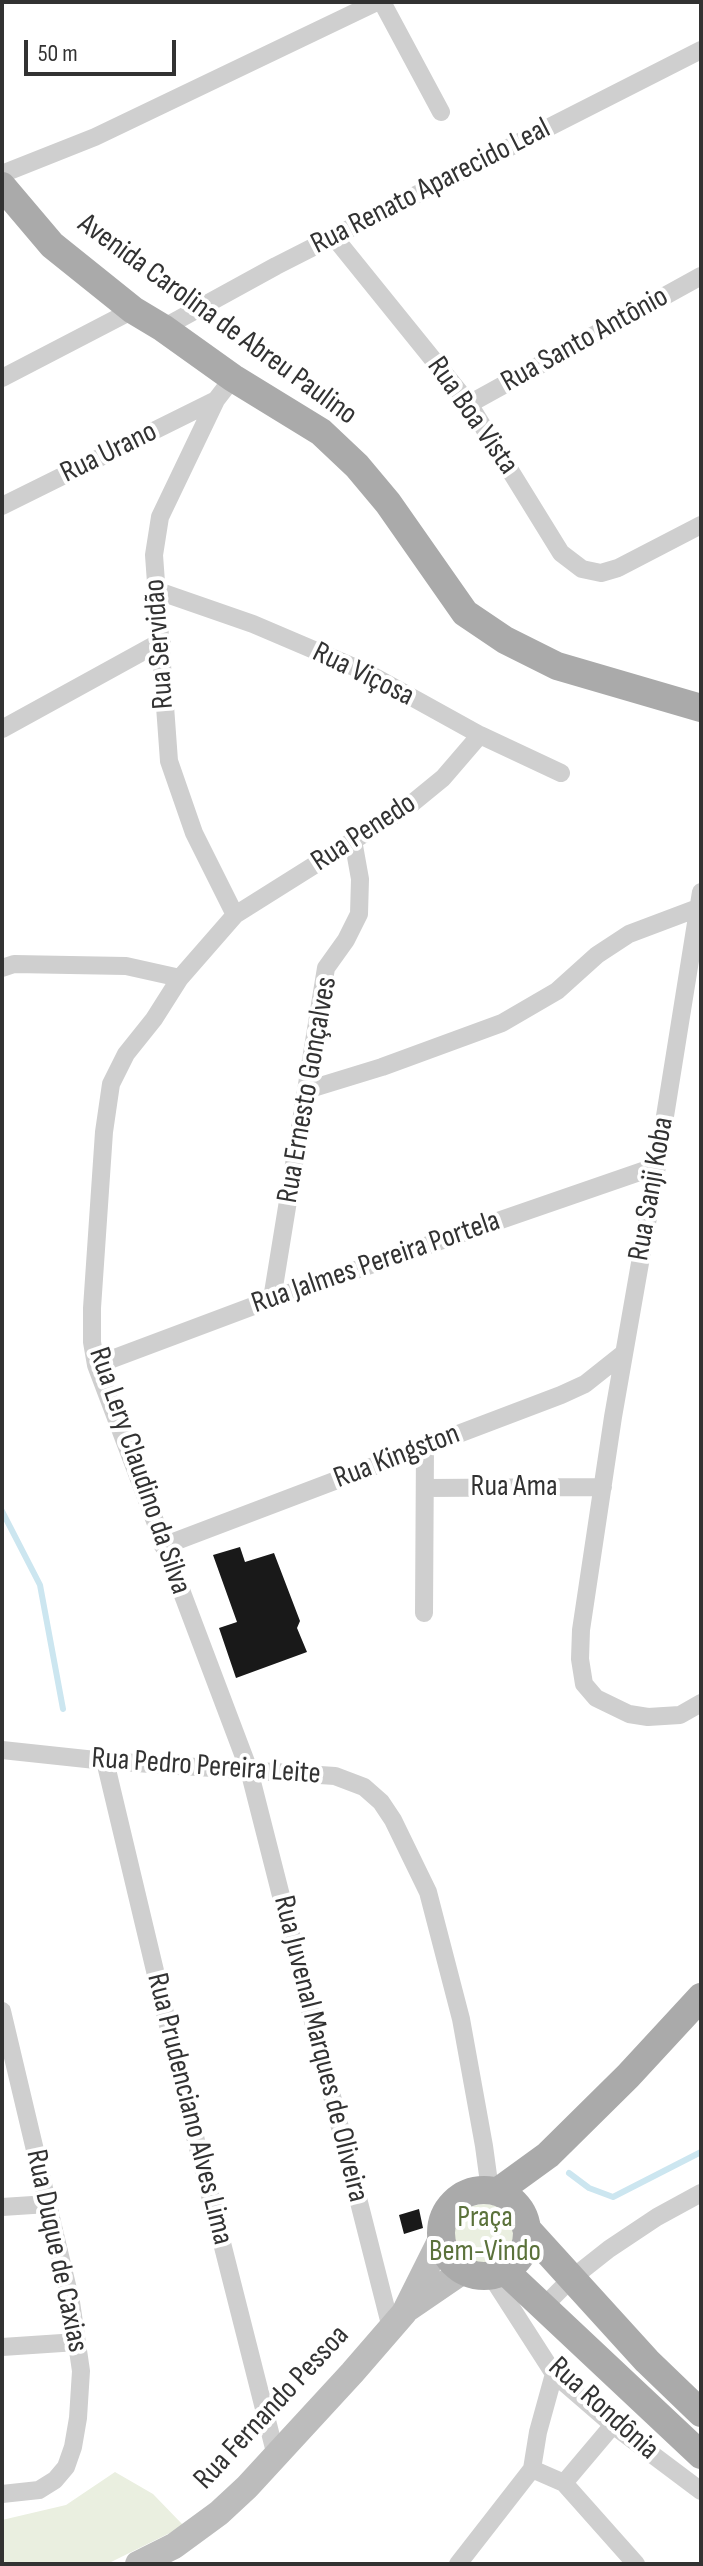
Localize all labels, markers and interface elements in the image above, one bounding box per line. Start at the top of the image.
scale bar [28,24,180,74]
text: 50 m [38,39,78,68]
street label: Rua Renato Aparecido Leal [305,111,557,263]
street label: Avenida Carolina de Abreu Paulino [70,207,364,433]
street label: Rua Santo Antônio [495,279,675,401]
street label: Rua Boa Vista [418,350,526,482]
street label: Rua Urano [55,414,163,492]
street label: Rua Servidão [138,578,182,710]
street label: Rua Viçosa [306,635,420,715]
street label: Rua Penedo [305,786,423,880]
street label: Rua Ernesto Gonçalves [270,974,346,1206]
street label: Rua Sanji Koba [622,1114,682,1264]
street label: Rua Jalmes Pereira Portela [247,1204,505,1322]
street label: Rua Lery Claudino da Silva [80,1343,198,1599]
street label: Rua Kingston [329,1417,465,1497]
street label: Rua Ama [471,1469,557,1505]
street label: Rua Pedro Pereira Leite [90,1741,322,1793]
street label: Rua Juvenal Marques de Oliveira [265,1892,375,2206]
street label: Rua Prudenciano Alves Lima [138,1970,240,2248]
street label: Rua Duque de Caxias [17,2147,95,2355]
park label: Praça Bem-Vindo [429,2200,541,2270]
street label: Rua Fernando Pessoa [187,2318,357,2498]
street label: Rua Rondônia [540,2350,666,2468]

